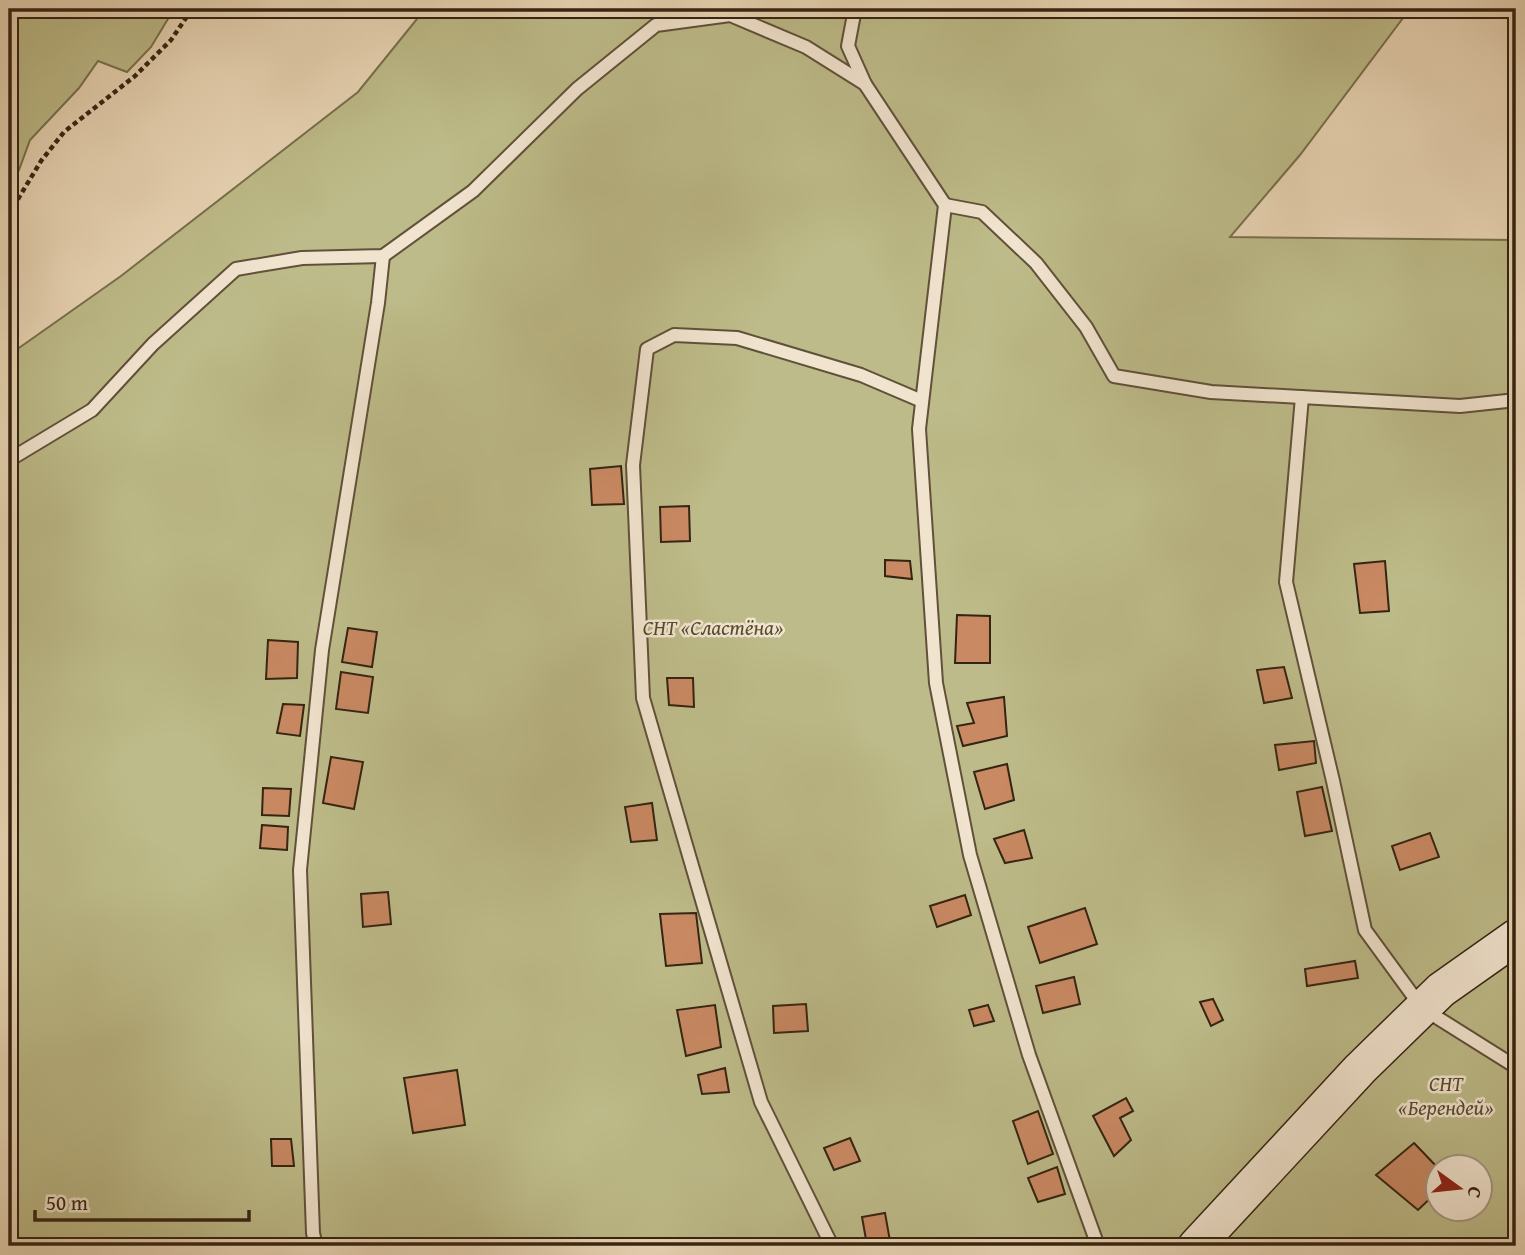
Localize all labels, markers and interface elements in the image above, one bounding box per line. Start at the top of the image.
park label: СНТ «Сластёна» [643,612,783,643]
park label: СНТ «Берендей» [1398,1068,1494,1123]
north arrow [1424,1154,1494,1224]
scale bar [35,1178,248,1222]
text: С [1460,1184,1490,1201]
text: 50 m [46,1187,88,1218]

